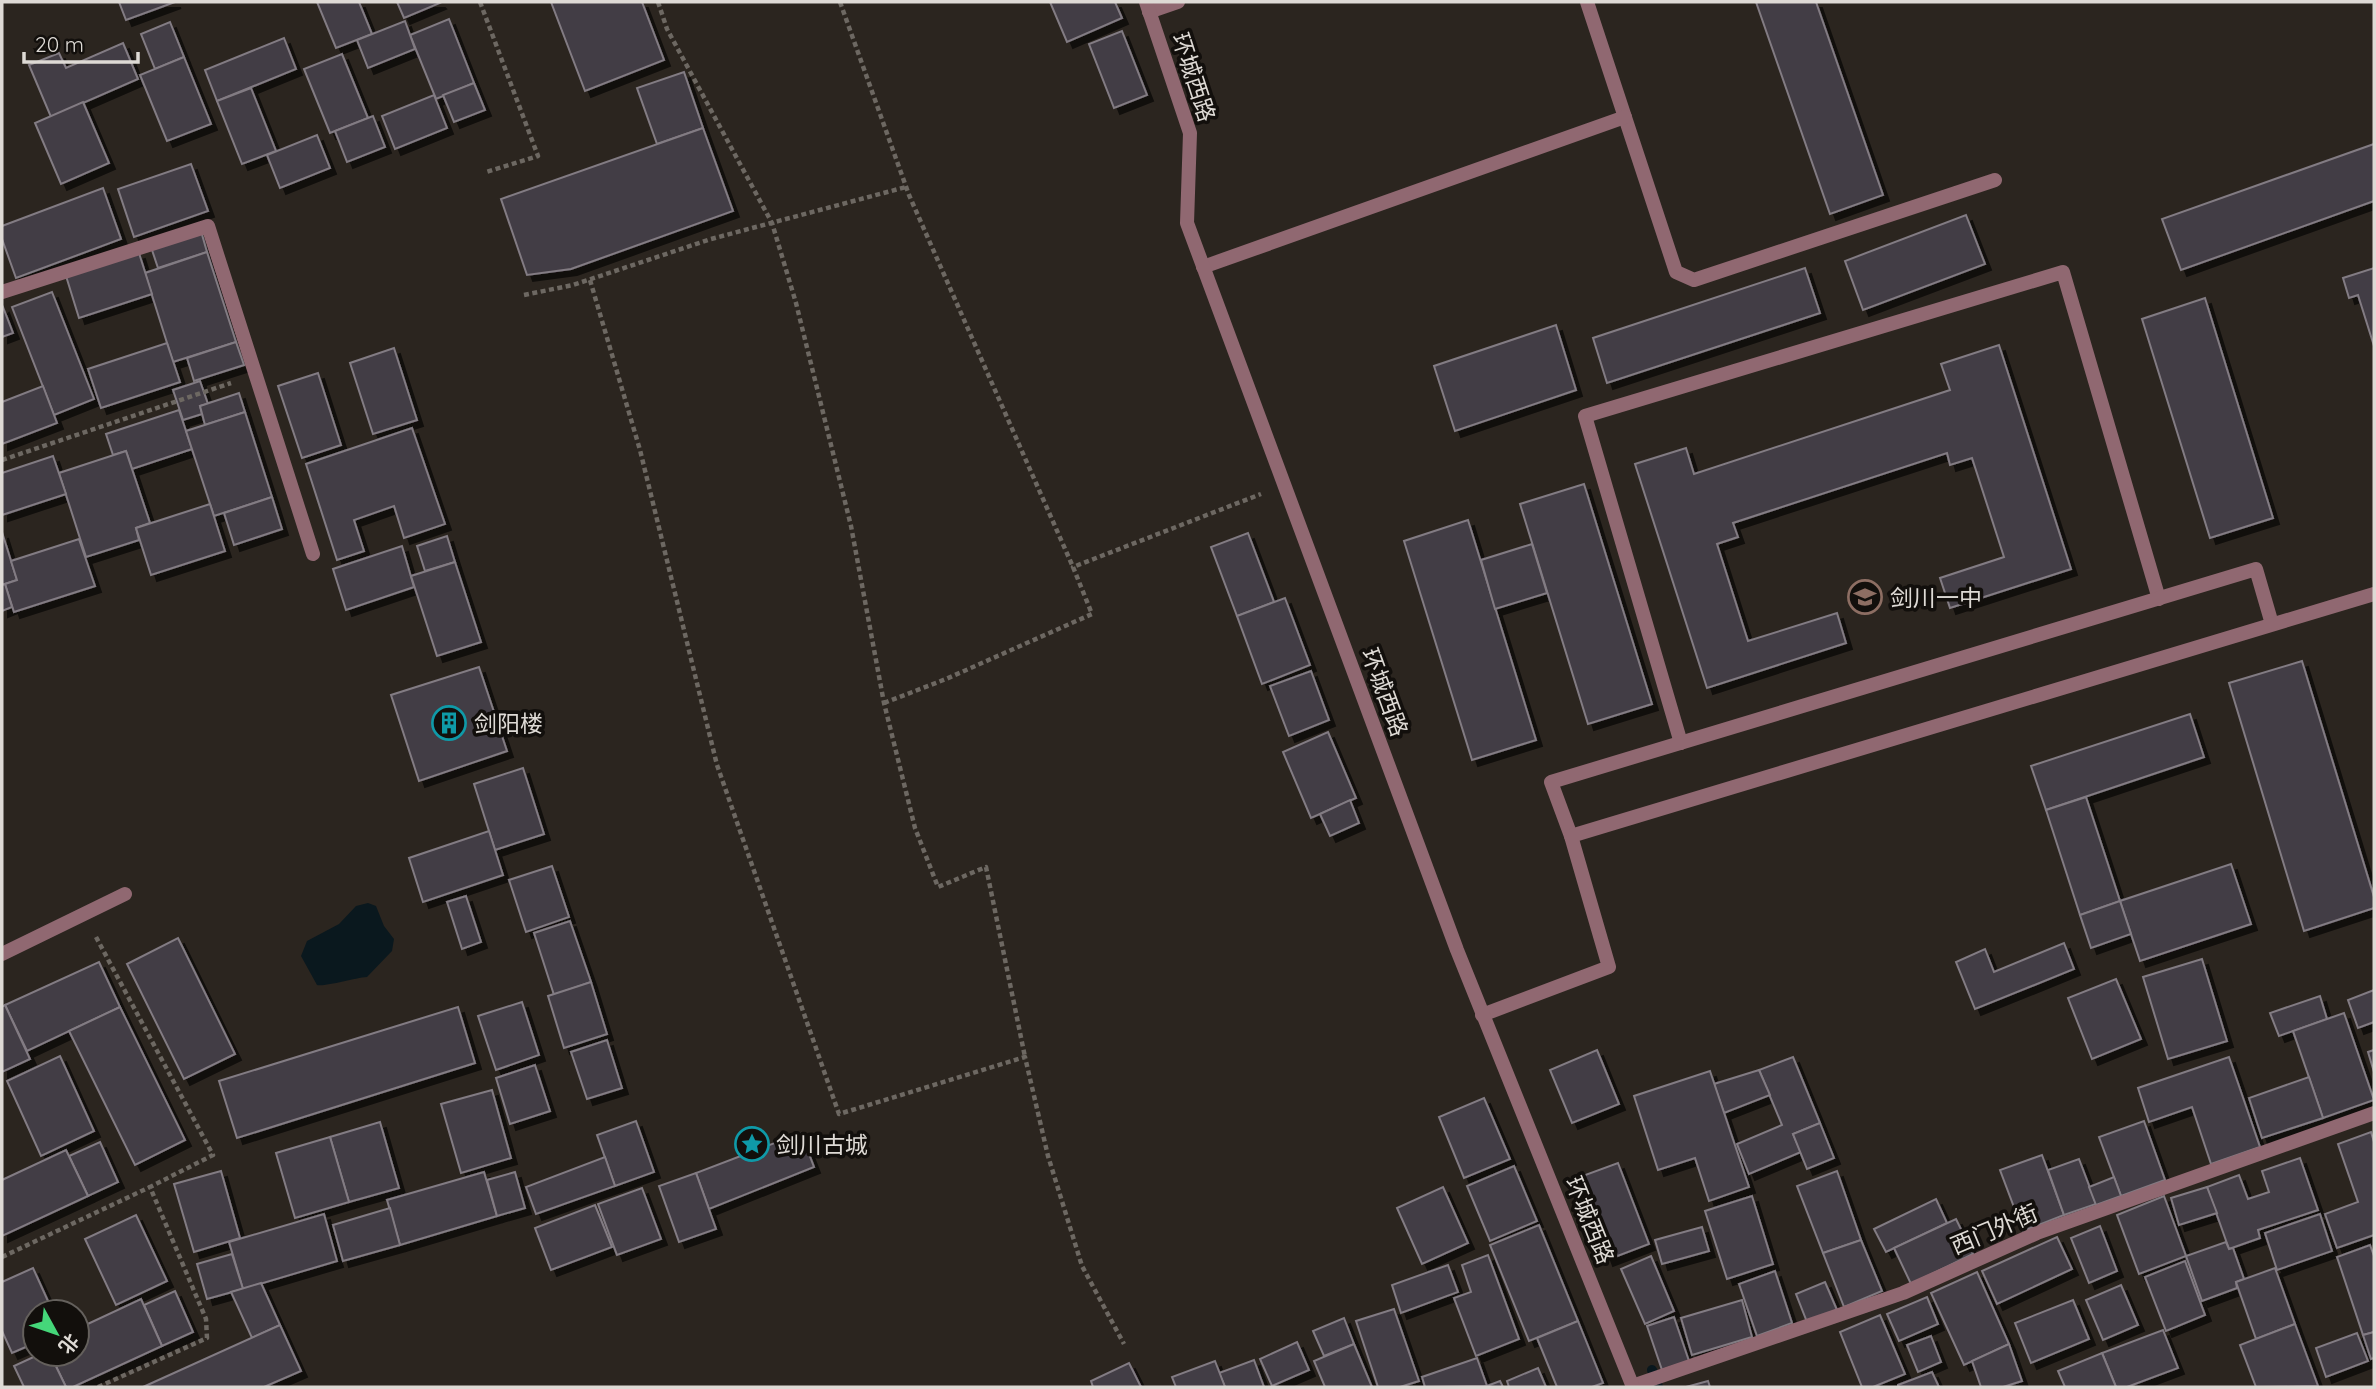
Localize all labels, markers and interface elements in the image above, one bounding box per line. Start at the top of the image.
scale bar [24,21,138,65]
street label: 环城西路 [1166,29,1222,125]
text: 20 m [35,31,84,57]
school or university icon: 剑川一中 [1846,578,1884,616]
place label: 剑川一中 [1890,583,1982,612]
street label: 环城西路 [1356,644,1414,740]
building icon: 剑阳楼 [430,704,468,742]
place label: 剑阳楼 [474,709,543,738]
place icon: 剑川古城 [733,1125,771,1163]
place label: 剑川古城 [776,1130,868,1159]
street label: 环城西路 [1559,1172,1621,1268]
street label: 西门外街 [1946,1198,2042,1260]
north arrow [21,1298,91,1368]
text: 北 [54,1329,84,1359]

